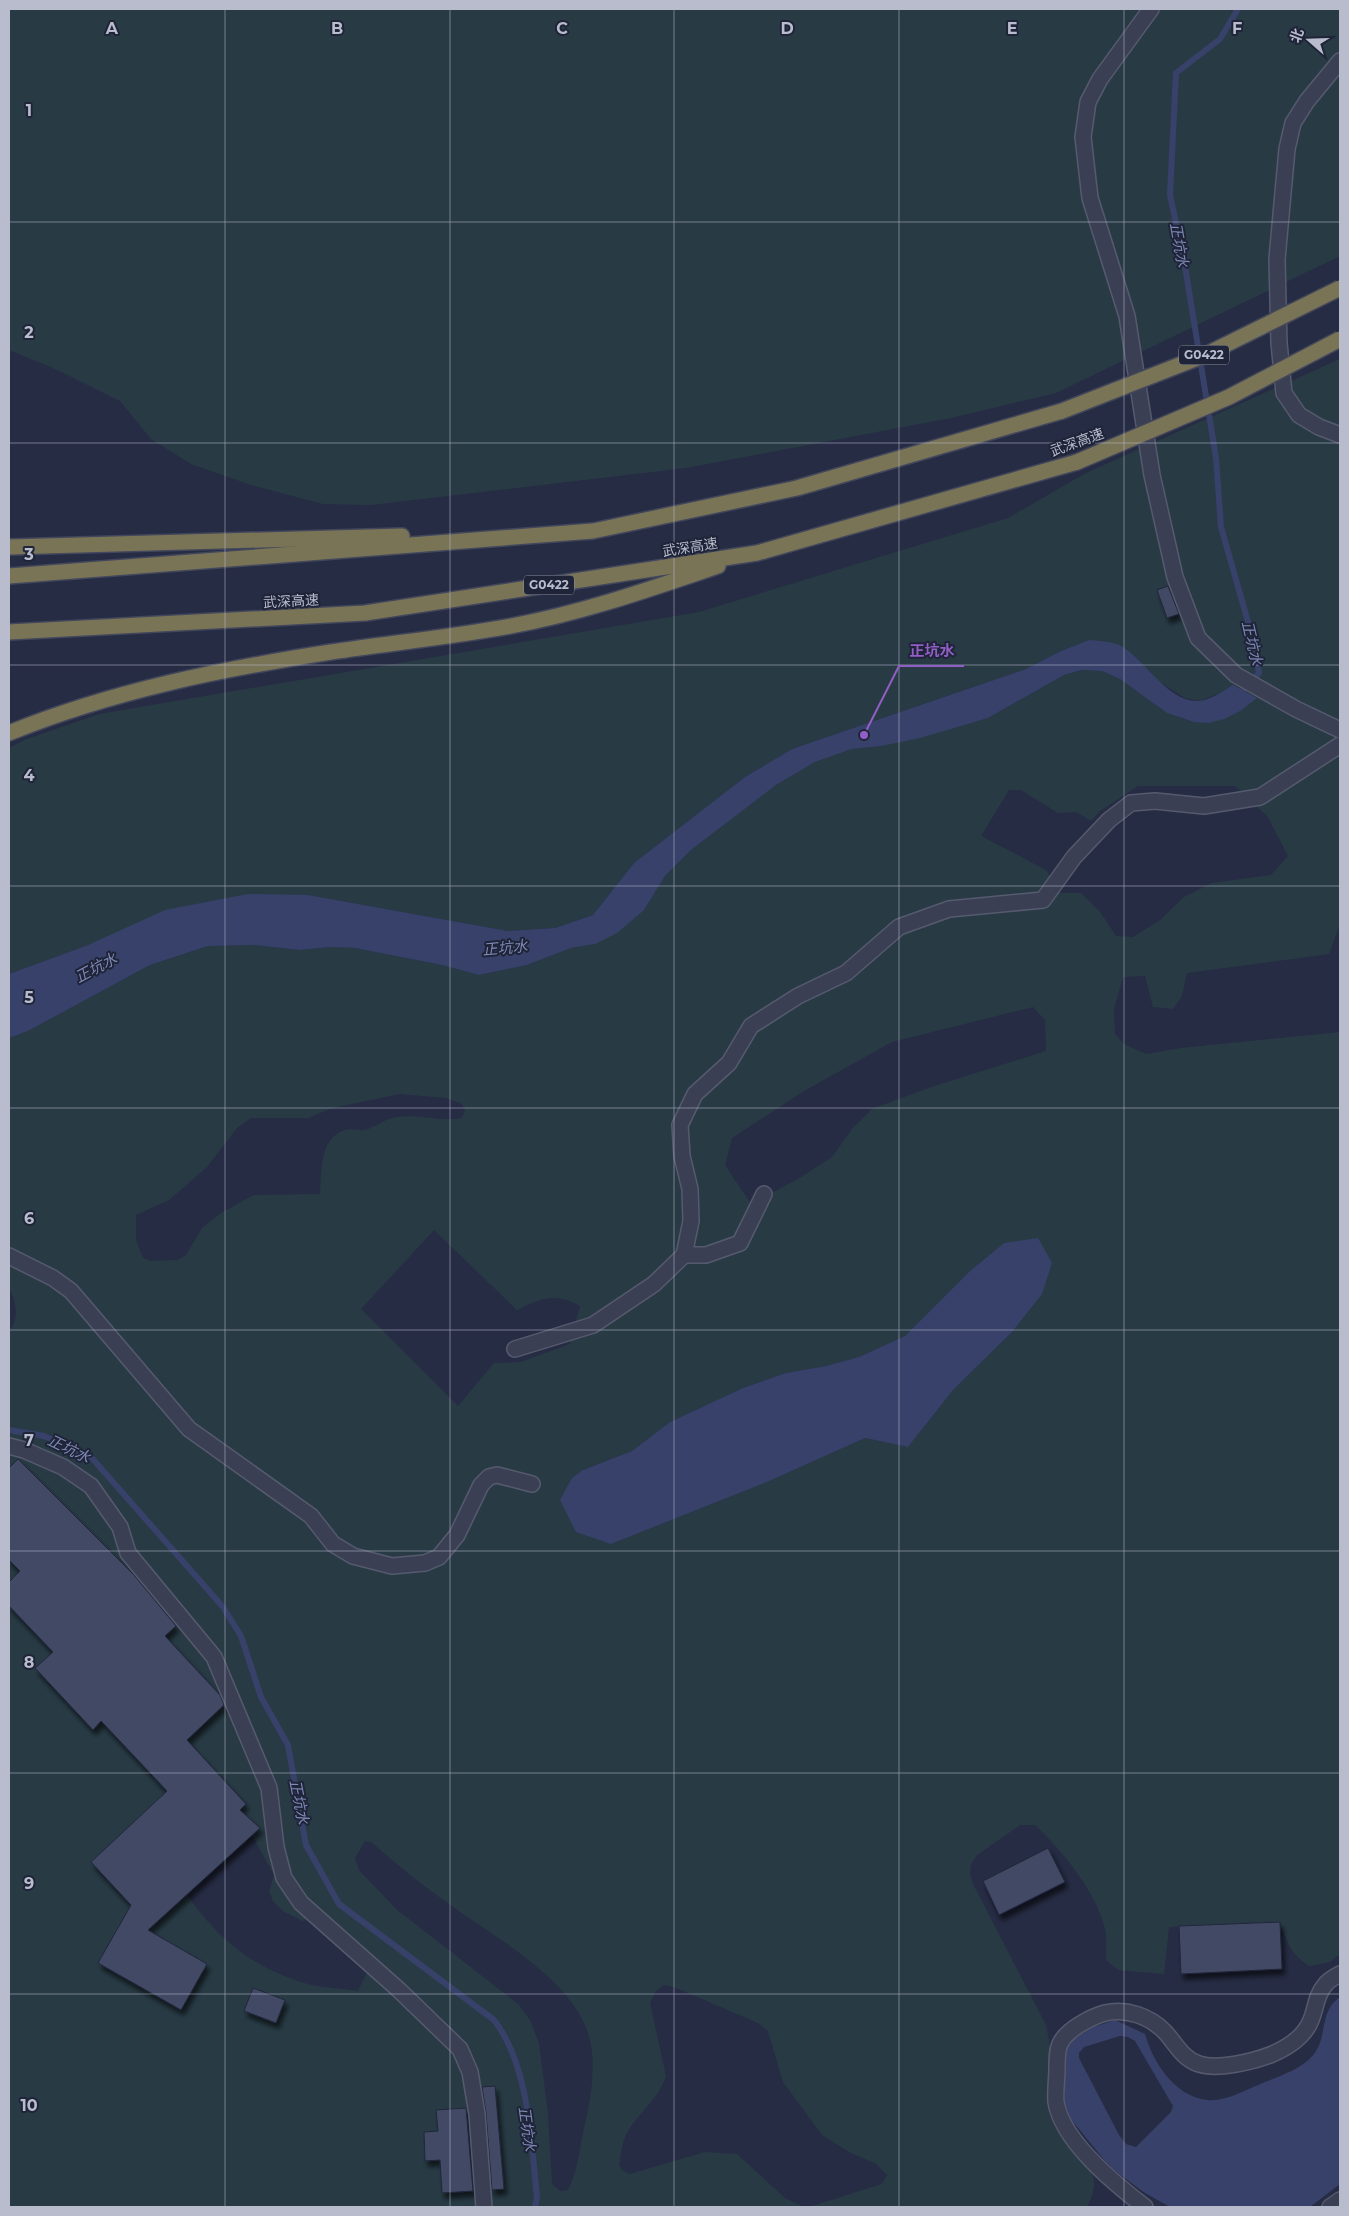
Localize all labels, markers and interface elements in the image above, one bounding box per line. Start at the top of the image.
north arrow [1284,15,1334,65]
text: A [105,19,119,38]
text: B [331,19,343,38]
text: C [556,19,568,38]
text: D [780,19,794,38]
text: E [1007,19,1017,38]
text: F [1232,19,1242,38]
text: 北 [1286,26,1308,45]
text: 1 [26,101,32,120]
water label: 正坑水 [1166,221,1193,270]
text: 2 [24,323,34,342]
road number: G0422 [1179,346,1229,364]
street label: 武深高速 [1048,424,1106,460]
street label: 武深高速 [661,534,719,560]
text: 3 [23,545,34,564]
road number: G0422 [524,576,574,594]
street label: 武深高速 [263,591,319,611]
water label: 正坑水 [1238,619,1267,668]
callout: 正坑水 [899,636,964,666]
text: 正坑水 [909,641,955,660]
text: 4 [23,766,35,785]
water label: 正坑水 [482,936,529,959]
water label: 正坑水 [71,948,121,987]
text: 5 [24,988,34,1007]
text: 6 [24,1209,34,1228]
water label: 正坑水 [45,1430,94,1467]
text: 7 [24,1431,34,1450]
text: 8 [24,1653,34,1672]
water label: 正坑水 [286,1778,313,1827]
text: 9 [24,1874,34,1893]
text: 10 [20,2096,38,2115]
water label: 正坑水 [515,2105,540,2154]

